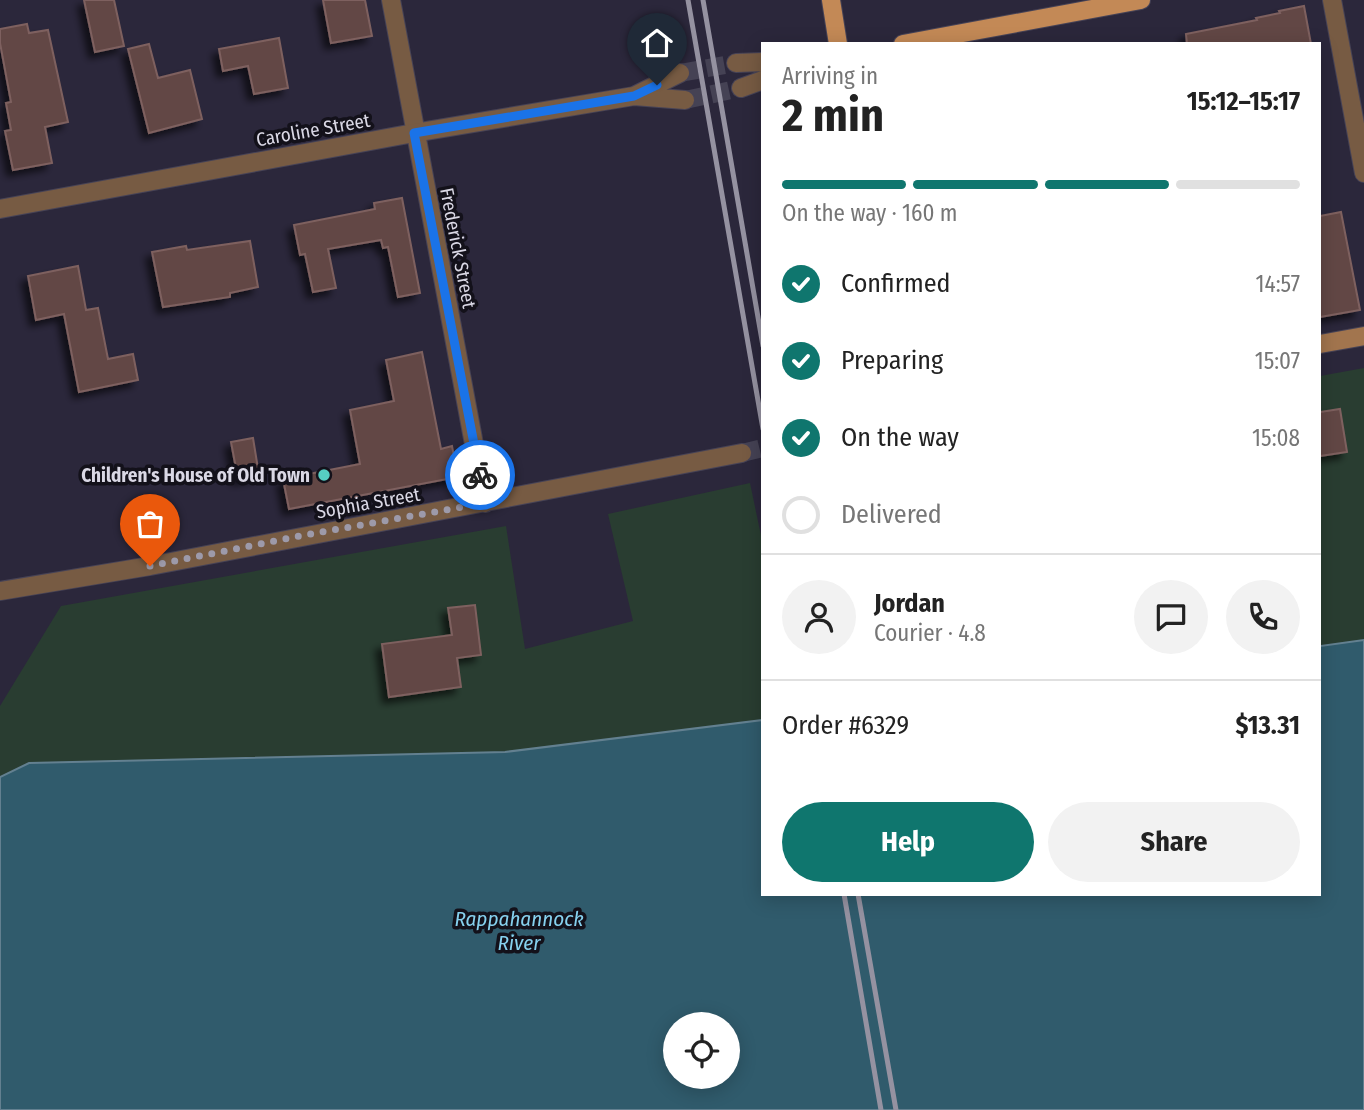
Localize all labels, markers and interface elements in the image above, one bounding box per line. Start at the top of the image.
pin [627,13,687,85]
icon: home [638,24,676,62]
text: Arriving in [782,62,878,90]
text: 15:12–15:17 [1187,86,1300,117]
text: 2 min [782,88,884,143]
street label: Caroline Street [254,109,373,151]
street label: Frederick Street [435,186,481,311]
text: On the way · 160 m [782,199,957,227]
icon: check [782,265,820,303]
text: Confirmed [841,268,951,299]
text: 14:57 [1256,270,1300,298]
icon: check [782,342,820,380]
text: Preparing [841,345,943,376]
text: 15:07 [1255,347,1300,375]
icon: check [782,419,820,457]
text: On the way [841,422,959,453]
text: 15:08 [1252,424,1300,452]
courier [445,440,515,510]
icon: bike [461,456,499,494]
place label: Children's House of Old Town [81,464,310,487]
marker: Children's House of Old Town [316,467,332,483]
street label: Sophia Street [314,482,422,523]
pin [120,494,180,566]
text: Delivered [841,499,942,530]
icon: bag [131,505,169,543]
button: person [782,580,856,654]
button: chat [1134,580,1208,654]
button: phone [1226,580,1300,654]
text: Jordan [874,588,945,619]
text: Courier · 4.8 [874,619,986,647]
text: Order #6329 [782,710,909,741]
text: $13.31 [1236,710,1300,741]
button: Help [782,802,1034,882]
button: Share [1048,802,1300,882]
water label: Rappahannock River [454,906,584,956]
map controls [663,1012,740,1089]
button: locate [663,1012,740,1089]

